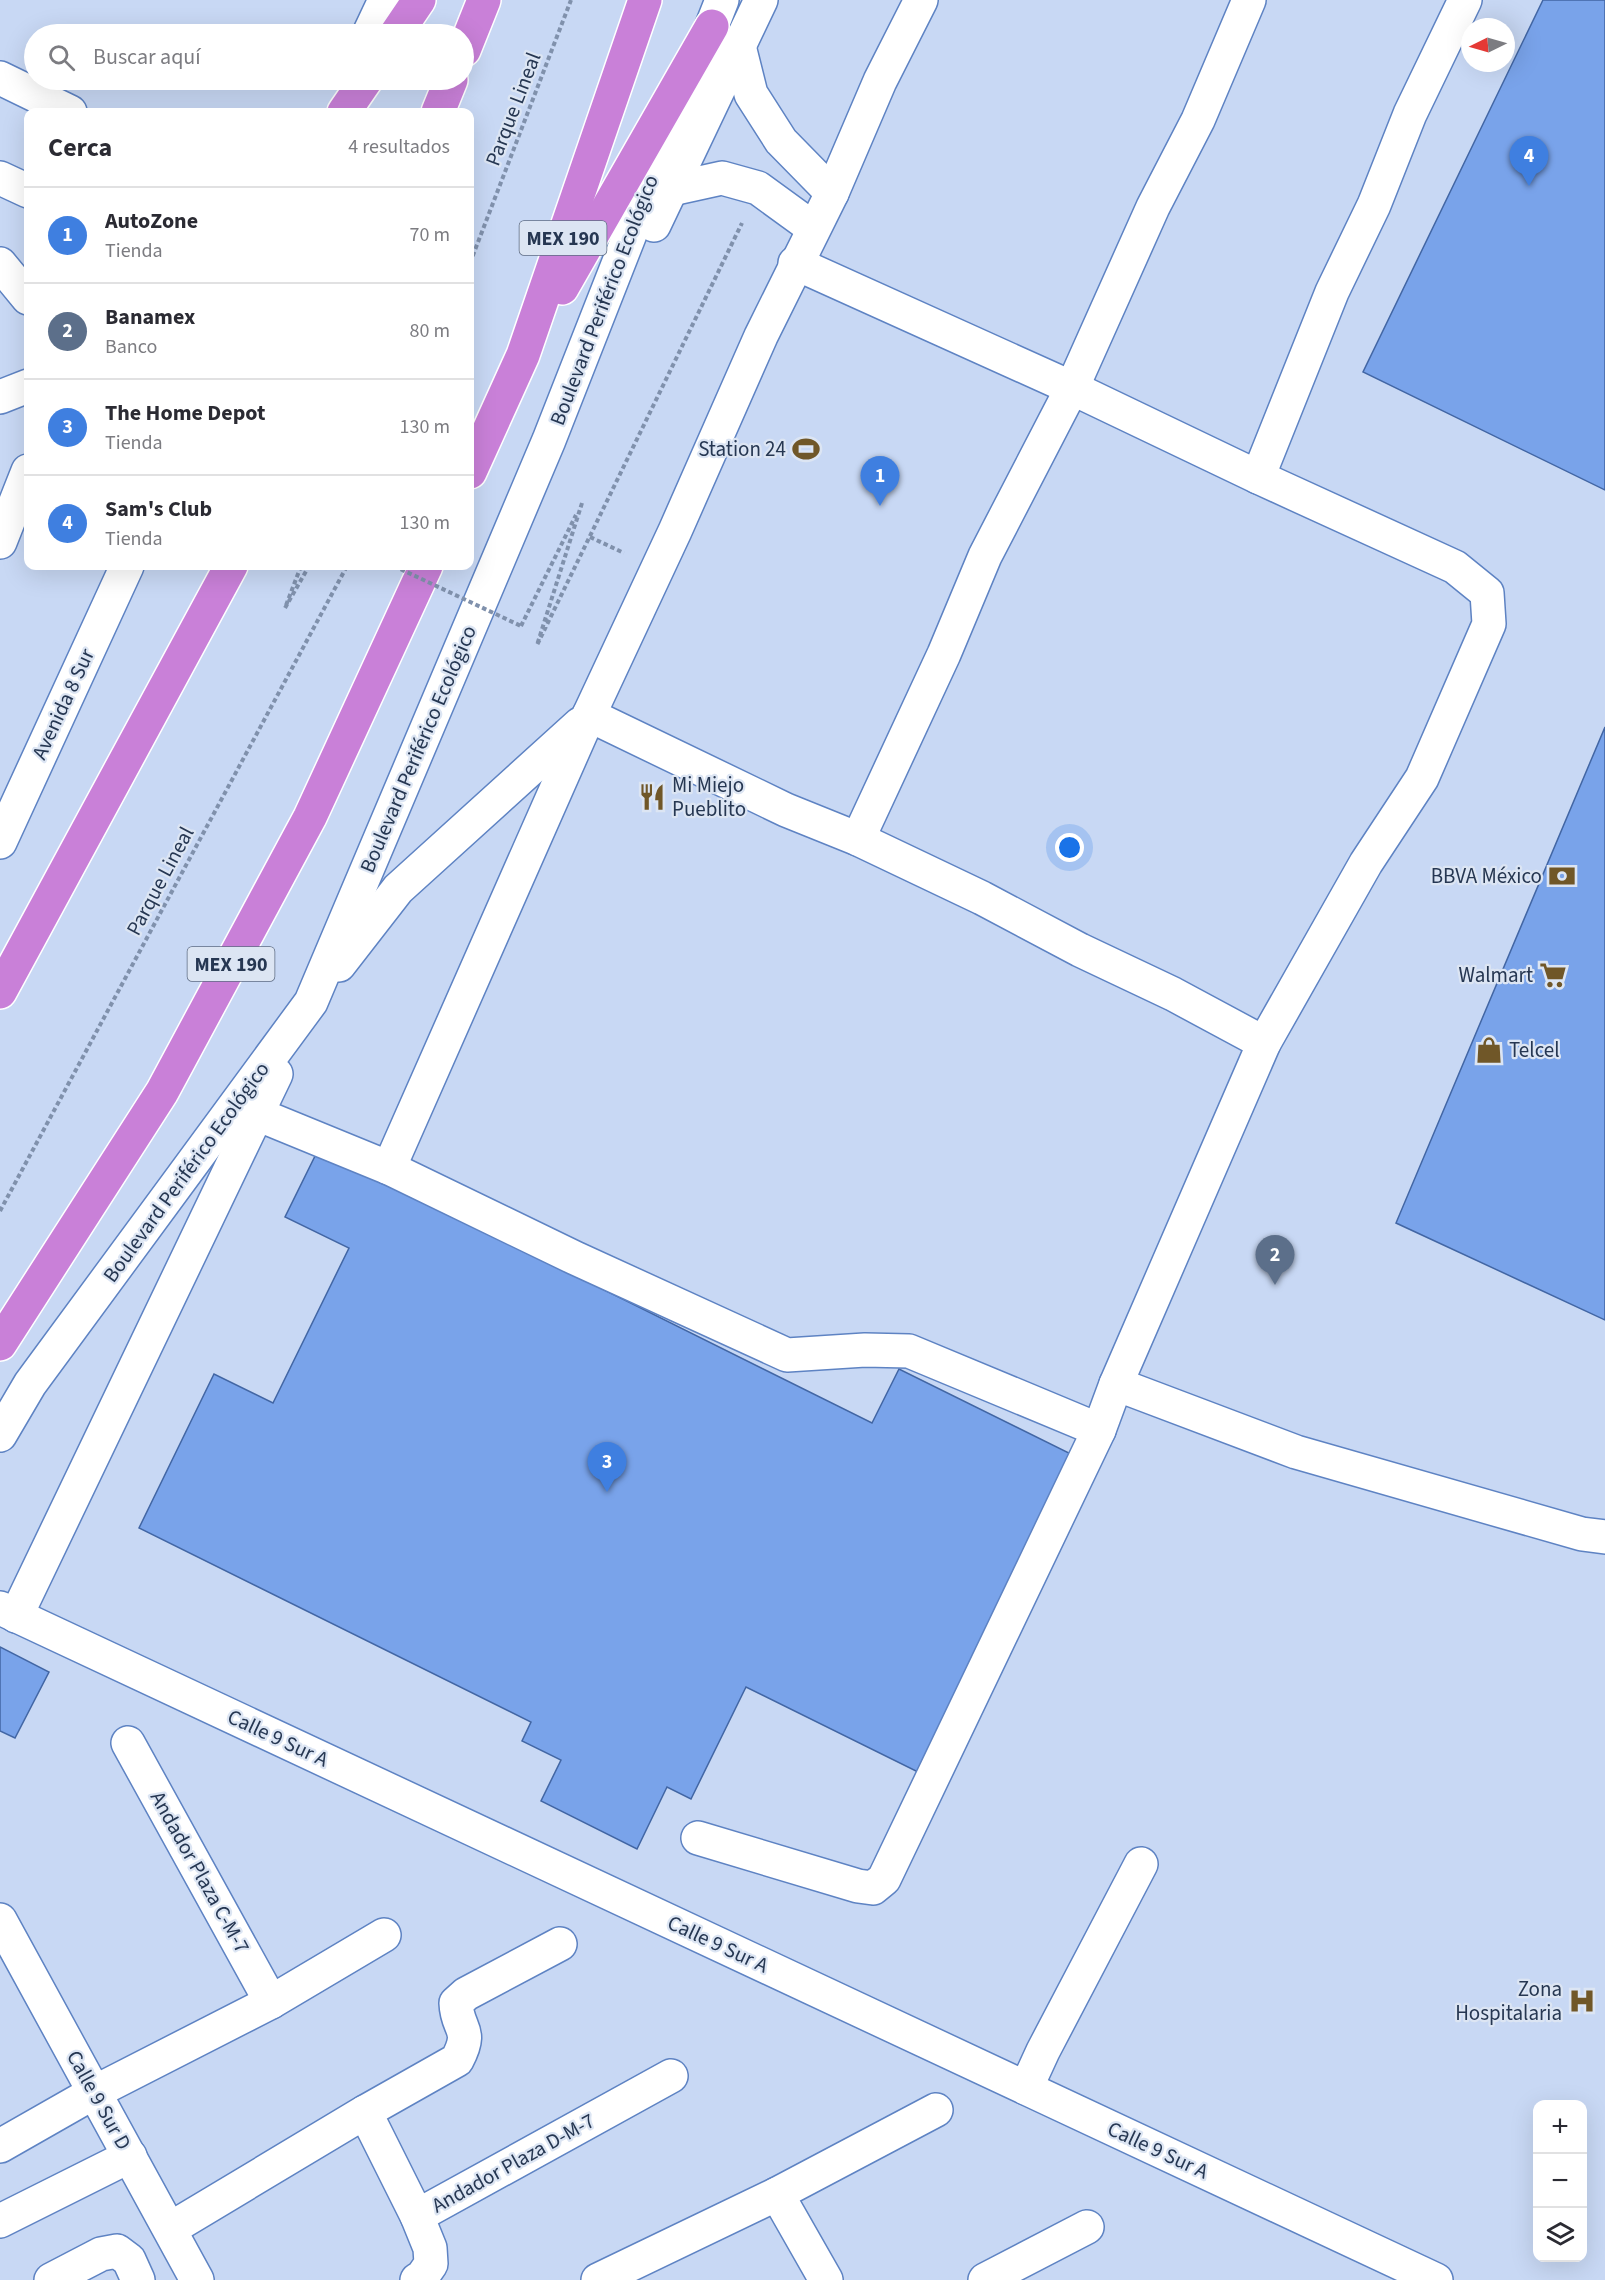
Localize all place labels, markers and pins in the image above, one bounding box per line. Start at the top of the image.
pin: 4 [1510,136,1549,186]
place label: Station 24 [698,434,786,464]
sports icon: Station 24 [791,434,821,464]
pin: 1 [860,456,900,506]
place label: Mi Miejo Pueblito [672,770,746,824]
restaurant icon: Mi Miejo Pueblito [637,782,667,812]
place label: BBVA México [1431,861,1542,891]
bank icon: BBVA México [1547,861,1577,891]
place label: Walmart [1459,960,1533,990]
supermarket icon: Walmart [1538,960,1568,990]
shop icon: Telcel [1474,1035,1504,1065]
place label: Telcel [1509,1035,1560,1065]
pin: 2 [1256,1236,1294,1285]
pin: 3 [588,1442,626,1492]
place label: Zona Hospitalaria [1455,1974,1562,2028]
hospital icon: Zona Hospitalaria [1567,1986,1597,2016]

